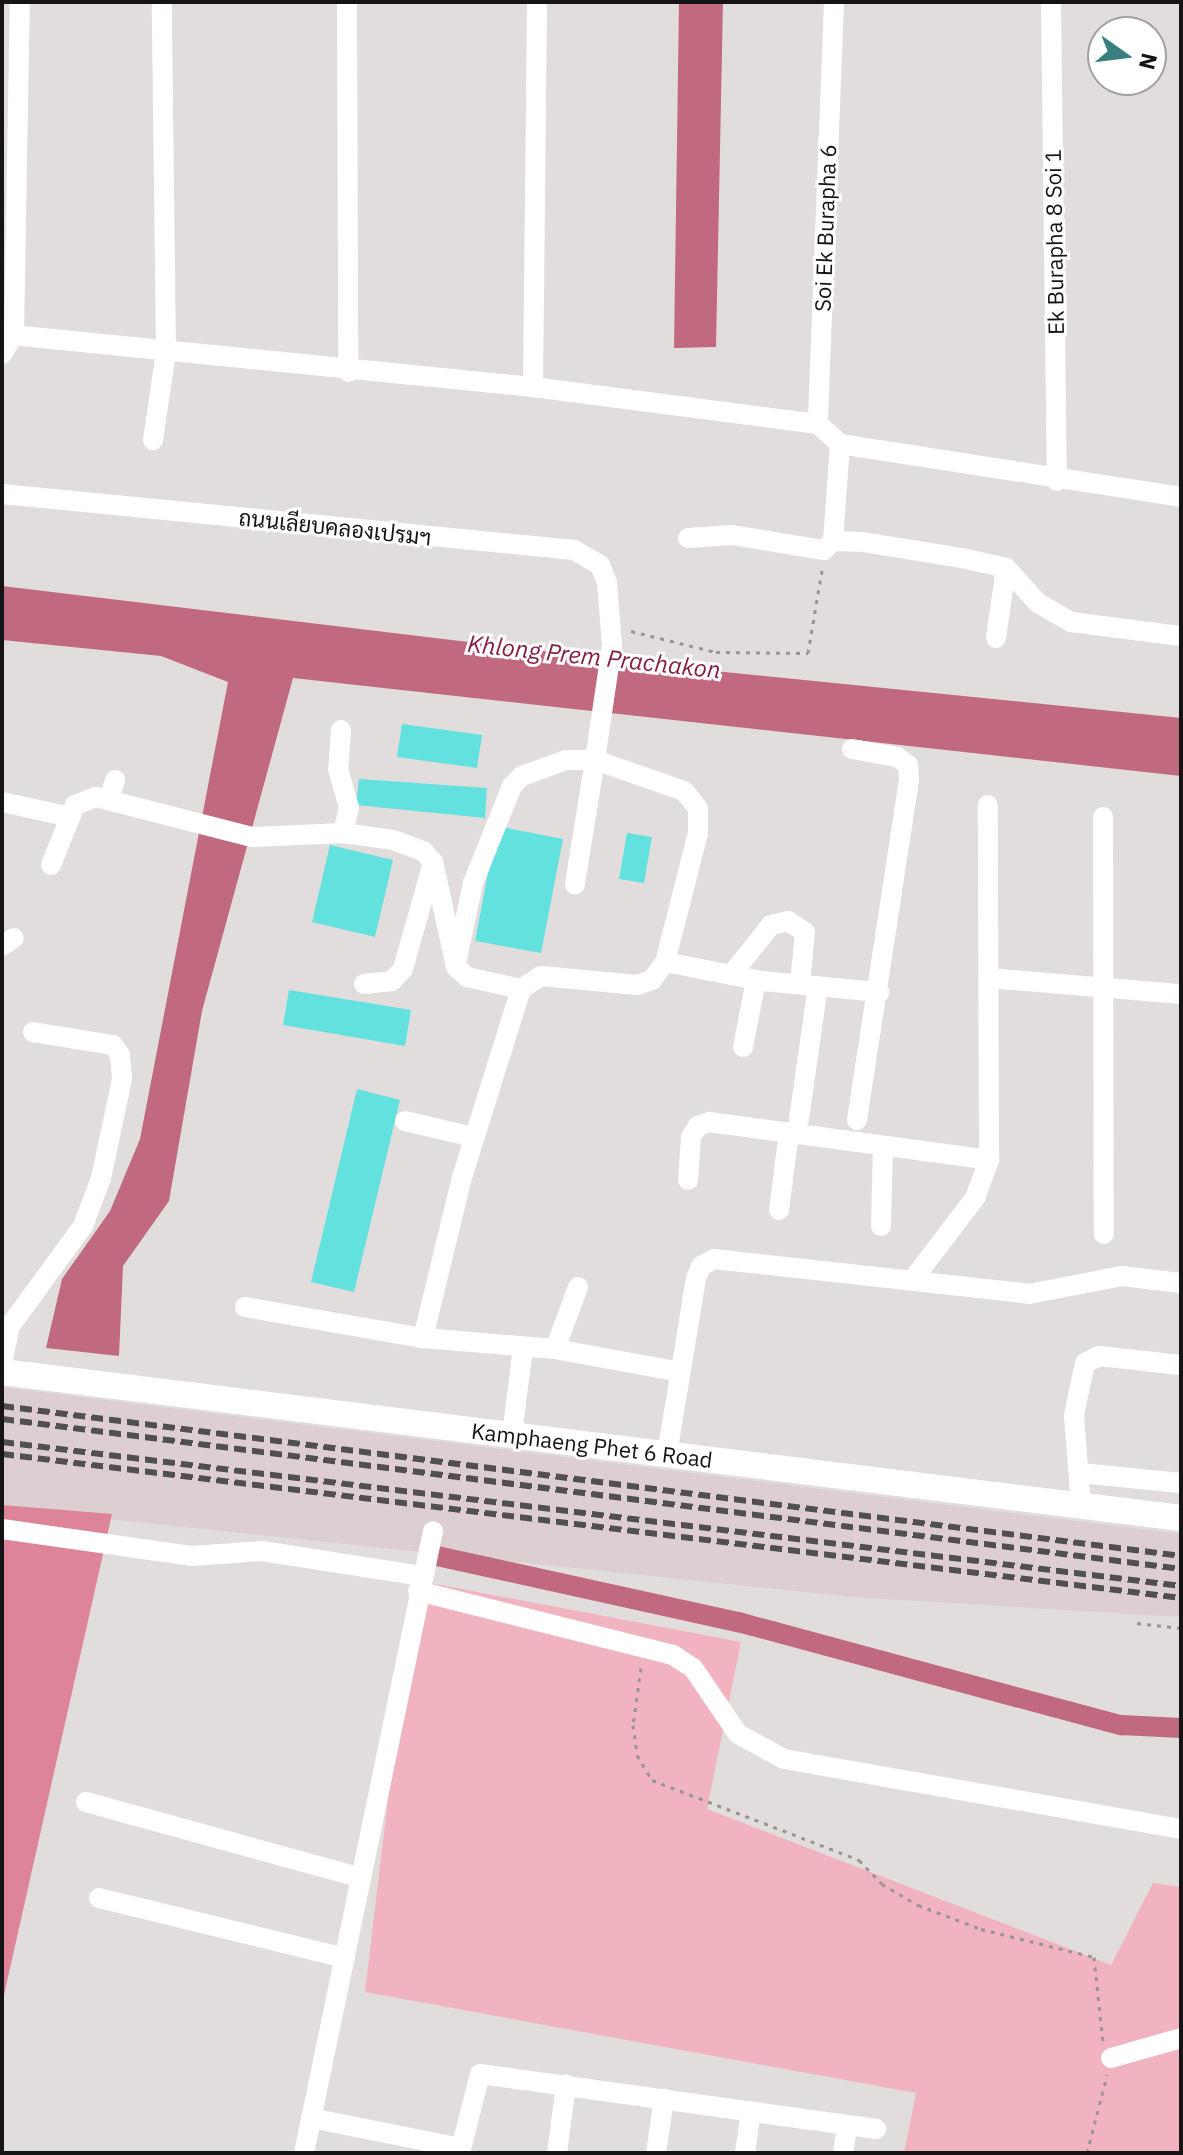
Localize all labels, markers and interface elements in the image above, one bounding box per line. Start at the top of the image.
north arrow [1087,16,1167,96]
text: N [1133,50,1165,73]
street label: Soi Ek Burapha 6 [809,144,841,312]
street label: Ek Burapha 8 Soi 1 [1039,149,1069,335]
street label: ถนนเลียบคลองเปรมฯ [237,504,433,550]
water label: Khlong Prem Prachakon [466,629,722,685]
street label: Kamphaeng Phet 6 Road [470,1417,714,1473]

